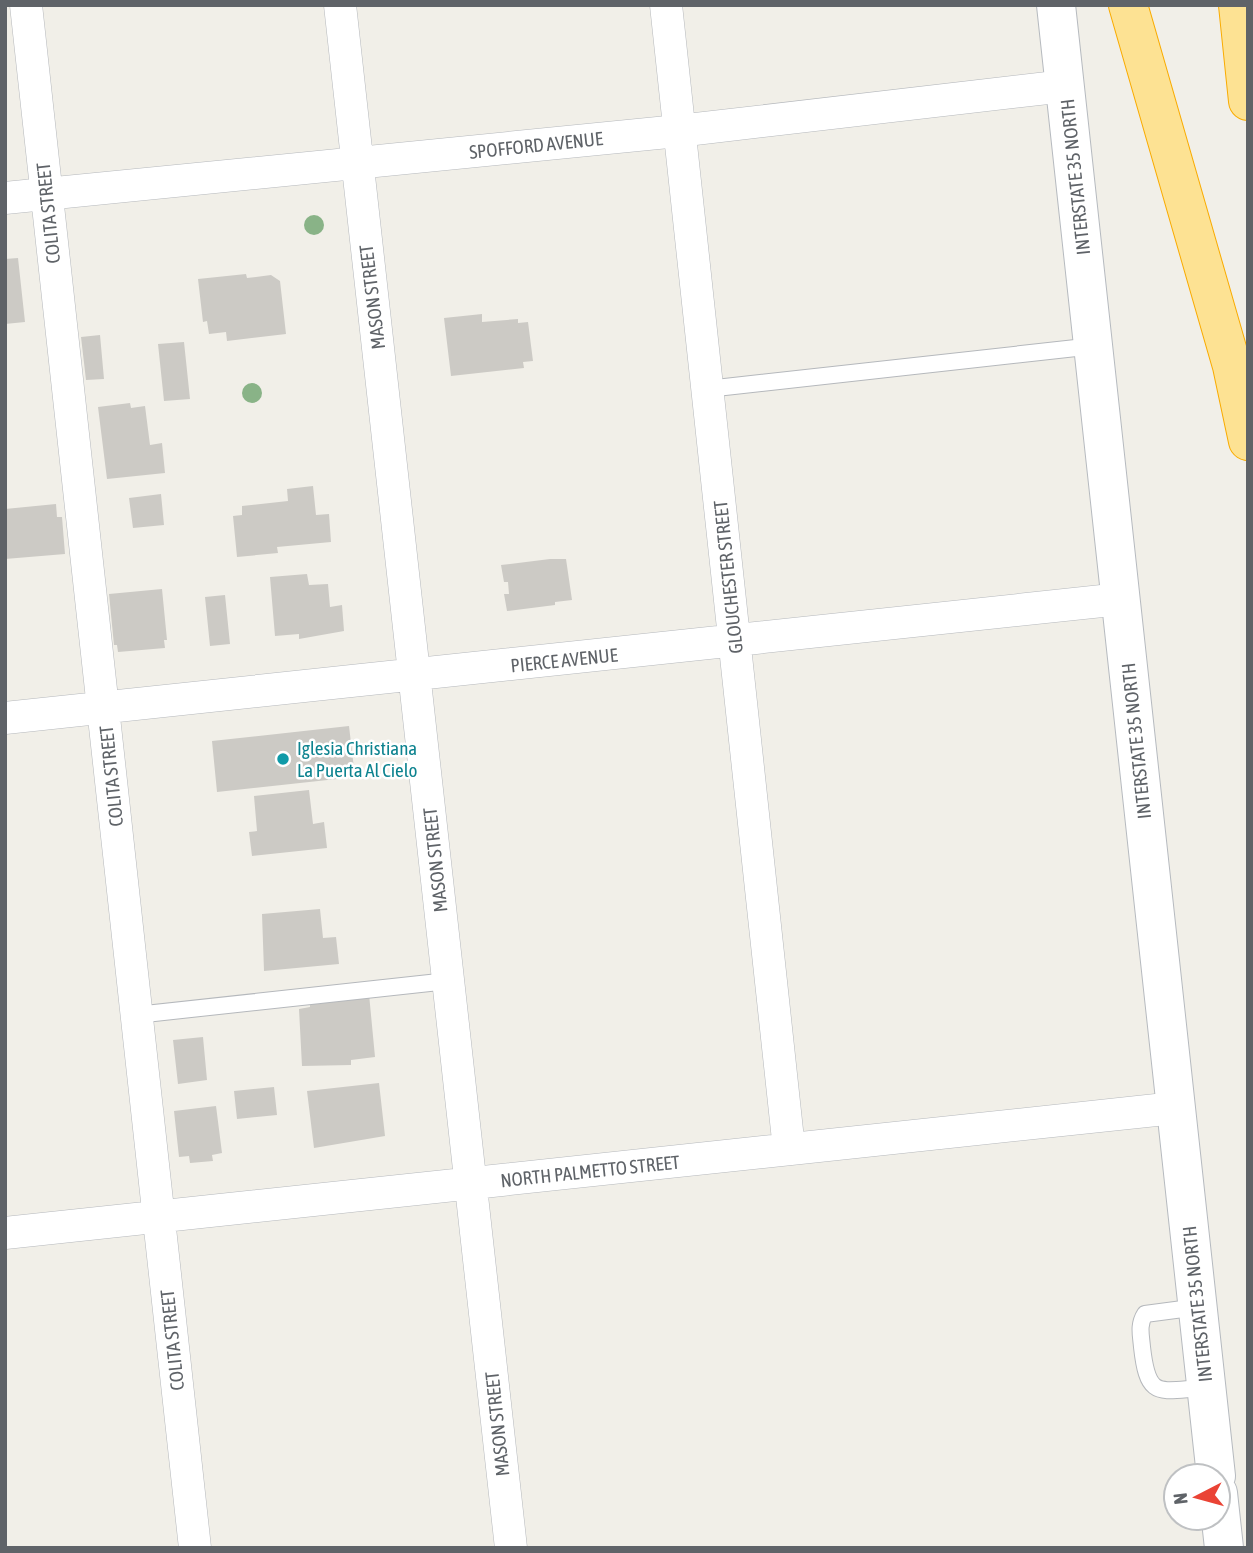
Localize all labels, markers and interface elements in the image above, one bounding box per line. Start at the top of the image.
street label: INTERSTATE 35 NORTH [1056,98,1094,256]
street label: SPOFFORD AVENUE [468,127,604,163]
street label: COLITA STREET [32,161,64,265]
street label: MASON STREET [355,243,389,351]
street label: GLOUCHESTER STREET [709,499,747,655]
street label: PIERCE AVENUE [509,643,619,677]
street label: INTERSTATE 35 NORTH [1117,662,1155,820]
street label: COLITA STREET [95,724,127,828]
place label: Iglesia Christiana La Puerta Al Cielo [297,737,418,781]
marker: Iglesia Christiana La Puerta Al Cielo [275,751,291,767]
street label: MASON STREET [418,806,451,914]
street label: NORTH PALMETTO STREET [499,1151,681,1191]
street label: INTERSTATE 35 NORTH [1178,1225,1216,1383]
street label: COLITA STREET [156,1288,188,1392]
street label: MASON STREET [480,1370,513,1478]
north arrow [1162,1462,1232,1532]
text: N [1169,1492,1192,1506]

